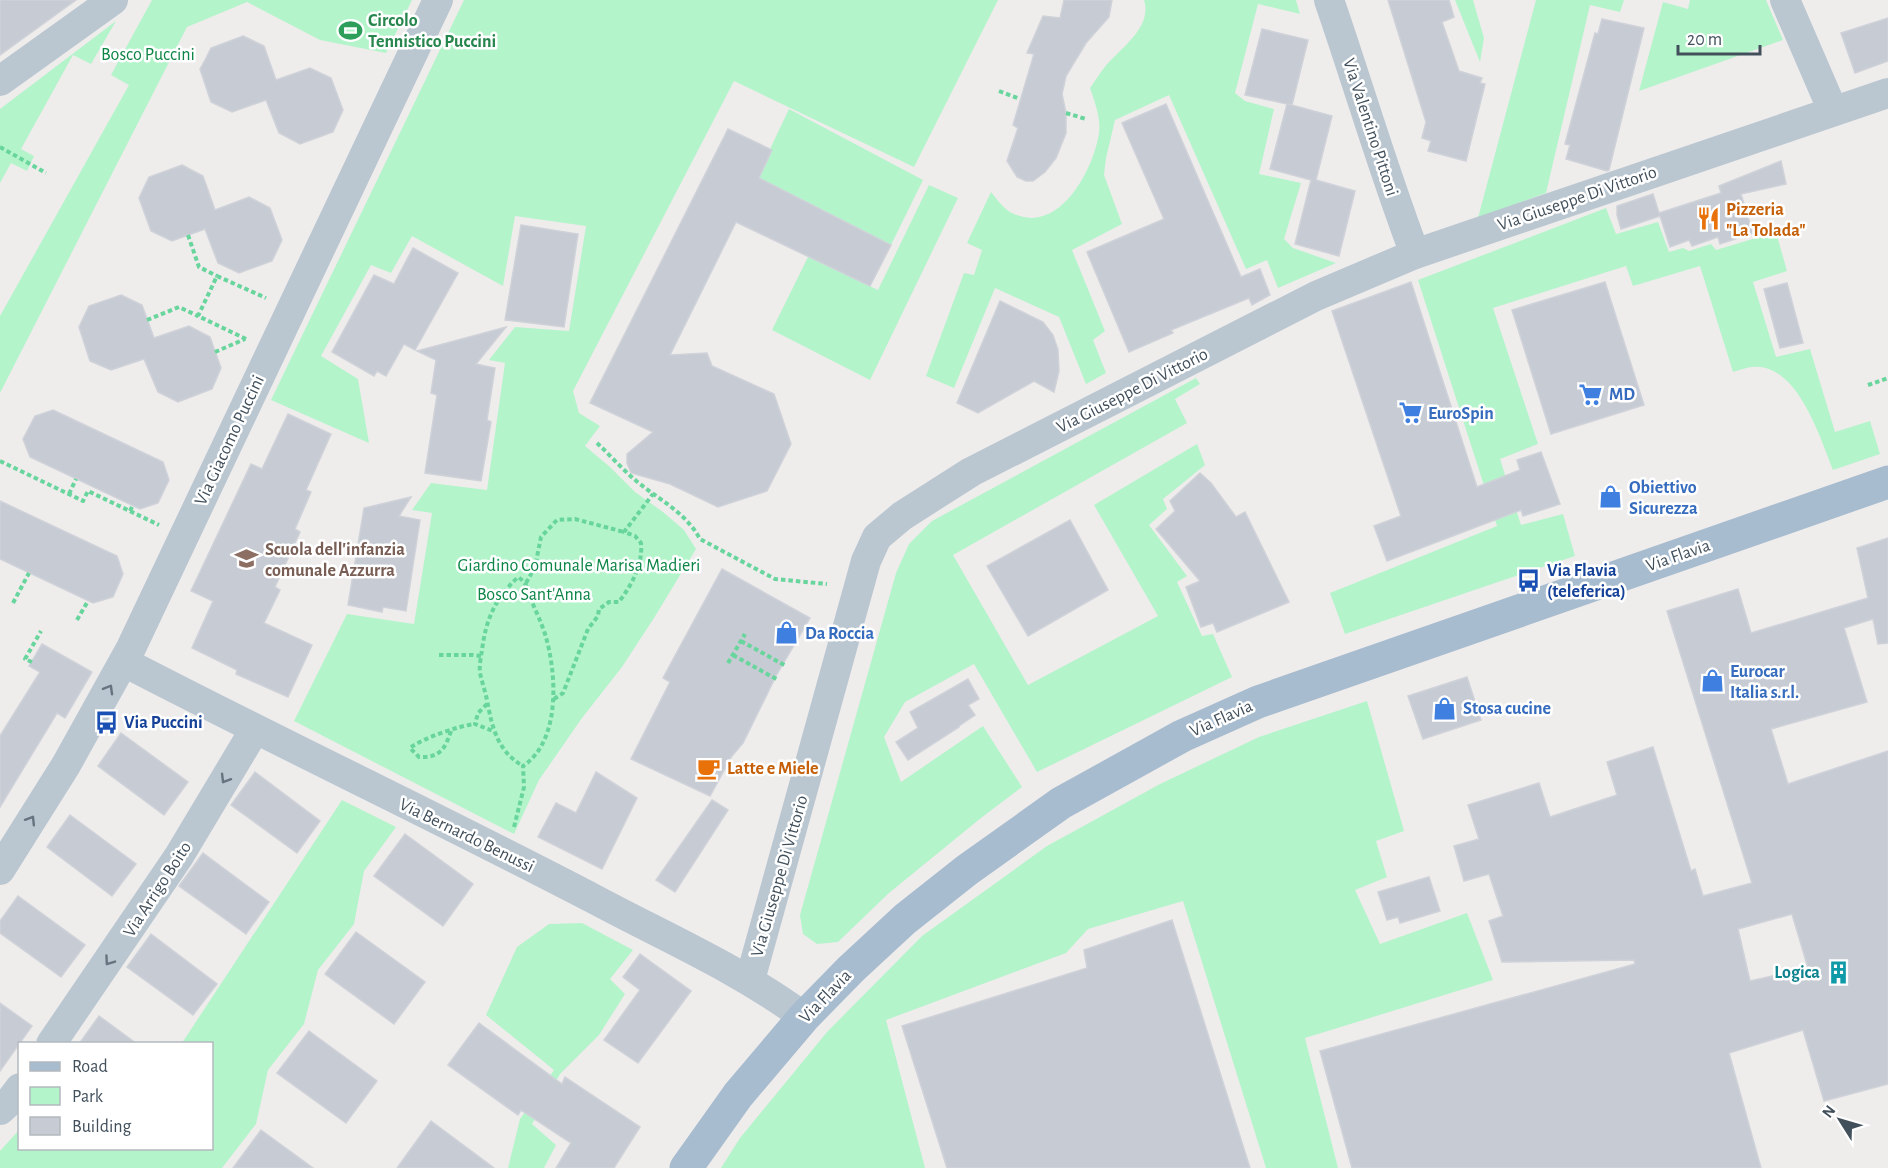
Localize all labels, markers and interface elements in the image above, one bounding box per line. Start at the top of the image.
place label: Circolo Tennistico Puccini [368,12,496,51]
sports icon: Circolo Tennistico Puccini [337,17,363,43]
scale bar [1678,18,1760,56]
text: 20 m [1687,31,1722,49]
park label: Bosco Puccini [101,46,195,64]
street label: Via Valentino Pittoni [1339,56,1401,198]
street label: Via Giuseppe Di Vittorio [1495,163,1659,235]
place label: Pizzeria "La Tolada" [1726,201,1806,240]
restaurant icon: Pizzeria "La Tolada" [1695,206,1721,232]
street label: Via Giuseppe Di Vittorio [1054,345,1211,437]
street label: Via Giacomo Puccini [192,373,268,508]
supermarket icon: MD [1578,381,1604,407]
place label: MD [1609,386,1635,404]
supermarket icon: EuroSpin [1397,400,1423,426]
place label: EuroSpin [1428,405,1494,423]
place label: Obiettivo Sicurezza [1629,479,1698,518]
shop icon: Obiettivo Sicurezza [1598,484,1624,510]
street label: Via Flavia [1644,537,1713,575]
place label: Scuola dell'infanzia comunale Azzurra [265,541,405,580]
school or university icon: Scuola dell'infanzia comunale Azzurra [234,546,260,572]
park label: Giardino Comunale Marisa Madieri [458,557,700,575]
place label: Via Flavia (teleferica) [1547,562,1626,601]
bus stop icon: Via Flavia (teleferica) [1516,567,1542,593]
park label: Bosco Sant'Anna [477,586,591,604]
shop icon: Da Roccia [774,620,800,646]
place label: Da Roccia [805,625,875,643]
place label: Eurocar Italia s.r.l. [1730,663,1799,702]
shop icon: Eurocar Italia s.r.l. [1699,668,1725,694]
one-way arrow [102,685,113,695]
shop icon: Stosa cucine [1432,695,1458,721]
street label: Via Flavia [1187,697,1255,741]
place label: Stosa cucine [1463,700,1551,718]
bus stop icon: Via Puccini [93,709,119,735]
place label: Via Puccini [124,714,203,732]
cafe icon: Latte e Miele [696,755,722,781]
place label: Latte e Miele [727,760,819,778]
one-way arrow [220,773,232,783]
street label: Via Giuseppe Di Vittorio [748,793,812,959]
street label: Via Bernardo Benussi [396,795,537,876]
one-way arrow [24,816,35,827]
street label: Via Arrigo Boito [120,839,195,940]
one-way arrow [105,955,116,966]
building icon: Logica [1825,959,1851,985]
place label: Logica [1774,964,1820,982]
street label: Via Flavia [796,967,855,1027]
legend [18,1042,213,1150]
text: Road [72,1058,108,1076]
text: Park [72,1088,104,1106]
north arrow [1810,1090,1870,1150]
text: N [1819,1102,1839,1121]
text: Building [72,1118,132,1136]

